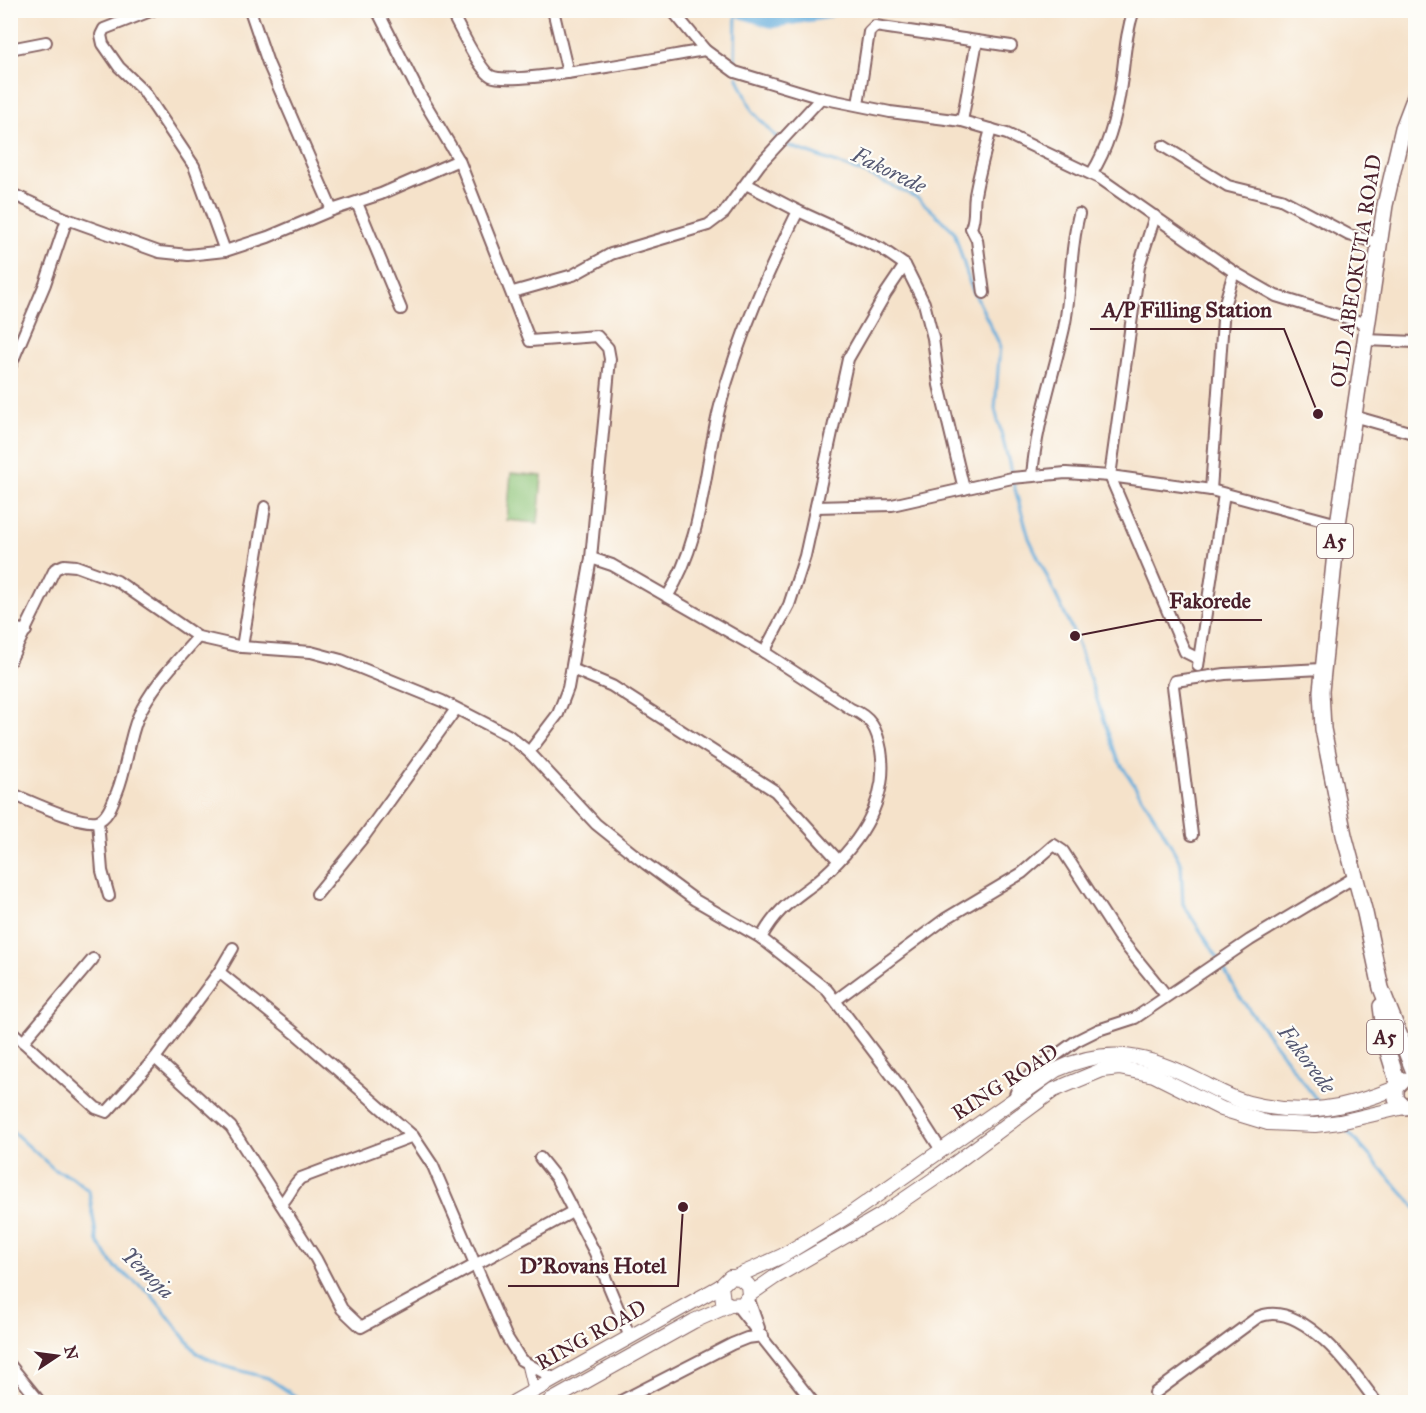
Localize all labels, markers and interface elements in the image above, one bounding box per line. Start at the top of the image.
water label: Fakorede [847,140,931,200]
street label: OLD ABEOKUTA ROAD [1325,153,1387,389]
callout: A/P Filling Station [1090,289,1284,329]
text: A/P Filling Station [1100,296,1272,323]
road number: A5 [1317,524,1353,558]
callout: Fakorede [1157,580,1262,620]
text: Fakorede [1169,587,1251,614]
water label: Fakorede [1272,1019,1342,1099]
road number: A5 [1367,1020,1403,1054]
street label: RING ROAD [947,1038,1063,1126]
water label: Yemoja [116,1241,180,1305]
callout: D'Rovans Hotel [508,1246,678,1286]
text: D'Rovans Hotel [520,1252,667,1279]
street label: RING ROAD [531,1294,651,1376]
north arrow [27,1326,87,1386]
text: N [60,1344,82,1362]

